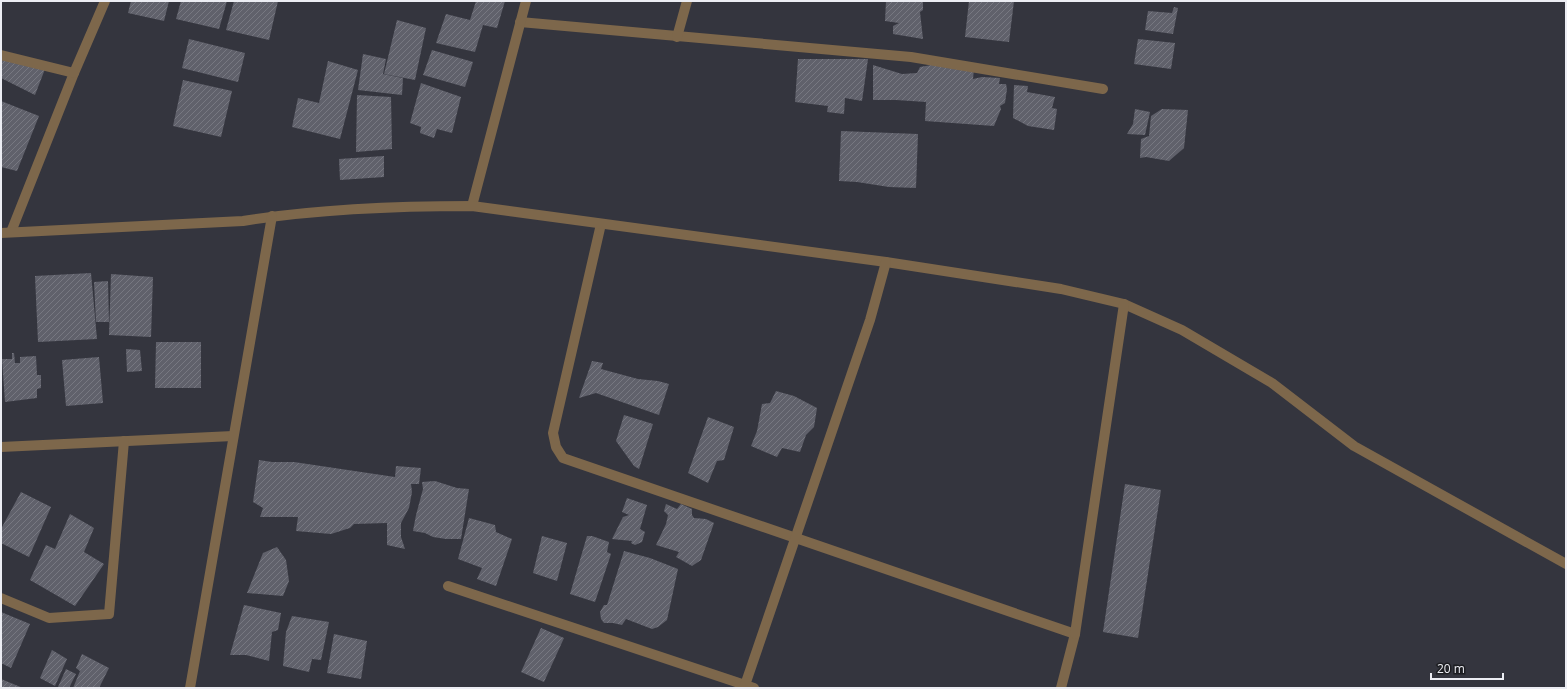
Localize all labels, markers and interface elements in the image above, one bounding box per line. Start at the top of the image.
scale bar [1431,655,1503,681]
text: 20 m [1437,660,1465,677]

